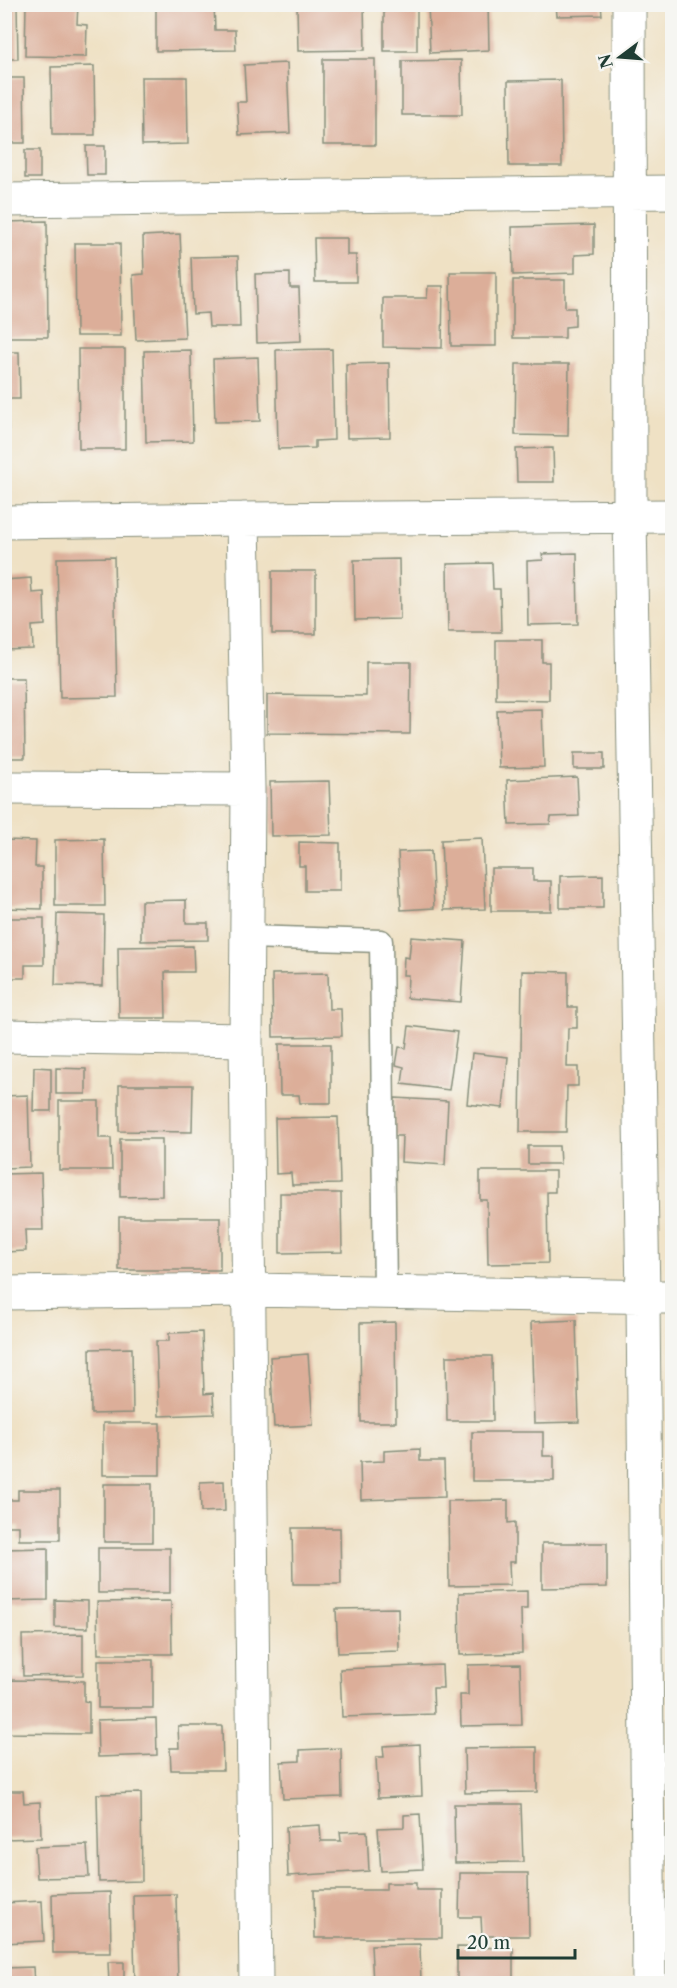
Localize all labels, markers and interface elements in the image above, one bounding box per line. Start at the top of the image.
north arrow [590,27,650,87]
text: N [594,52,617,71]
scale bar [458,1922,575,1960]
text: 20 m [467,1932,511,1954]

